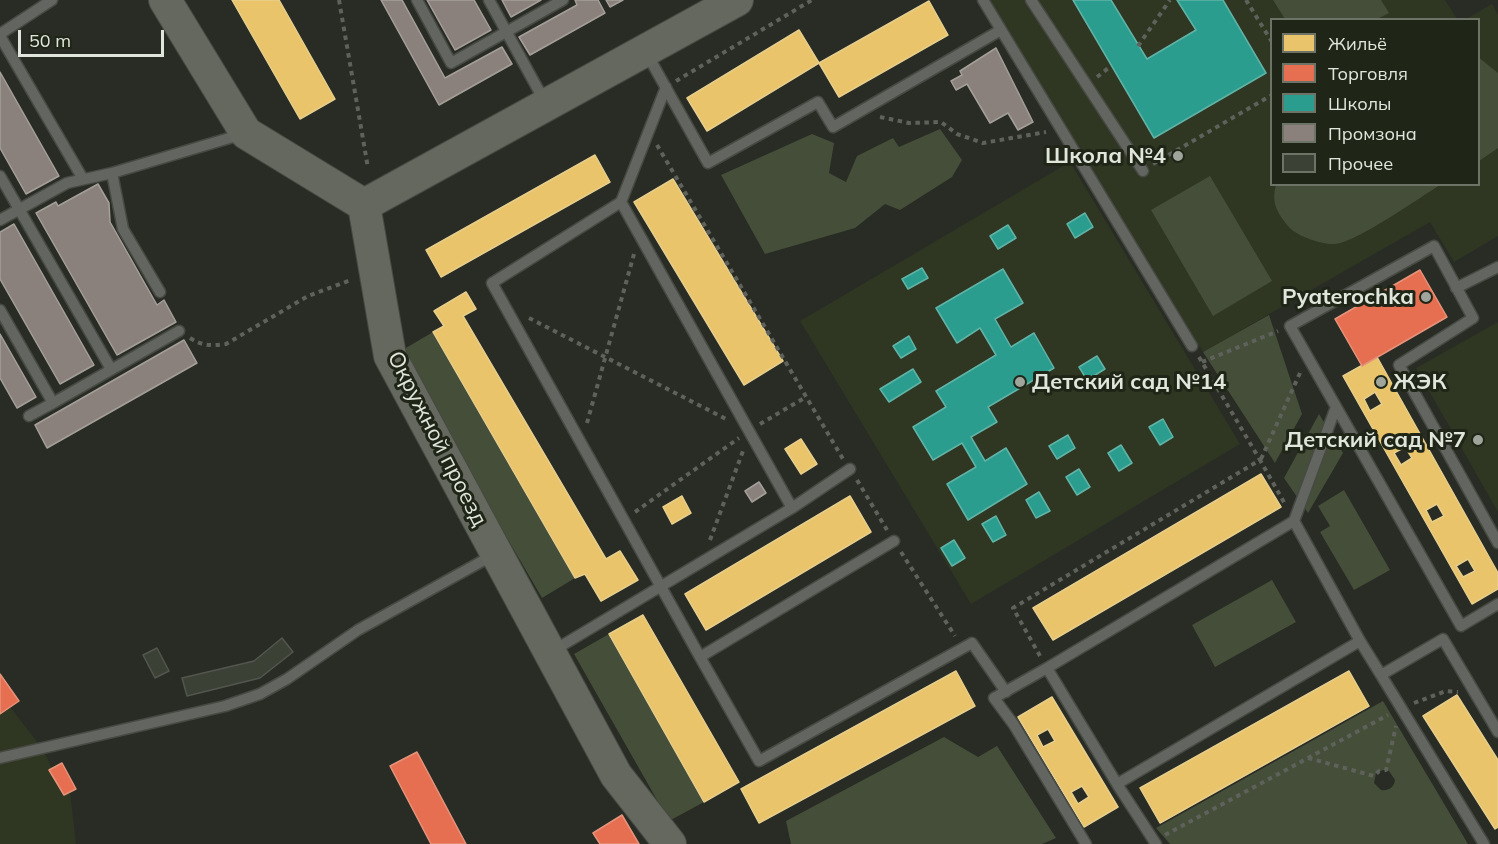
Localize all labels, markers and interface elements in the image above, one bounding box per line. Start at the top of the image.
scale bar [21,18,166,56]
legend [1270,18,1480,186]
text: 50 m [29,29,71,52]
text: Жильё [1328,32,1387,55]
text: Торговля [1328,62,1408,85]
text: Школы [1328,92,1391,115]
text: Промзона [1328,122,1417,145]
place label: Школа №4 [1045,143,1166,169]
marker: Школа №4 [1171,149,1185,163]
text: Прочее [1328,152,1393,175]
place label: Pyaterochka [1282,284,1414,310]
marker: Pyaterochka [1419,290,1433,304]
street label: Окружной проезд [381,347,493,531]
place label: Детский сад №14 [1032,369,1226,395]
place label: ЖЭК [1393,369,1447,395]
marker: Детский сад №14 [1013,375,1027,389]
marker: ЖЭК [1374,375,1388,389]
place label: Детский сад №7 [1285,427,1466,453]
marker: Детский сад №7 [1471,433,1485,447]

